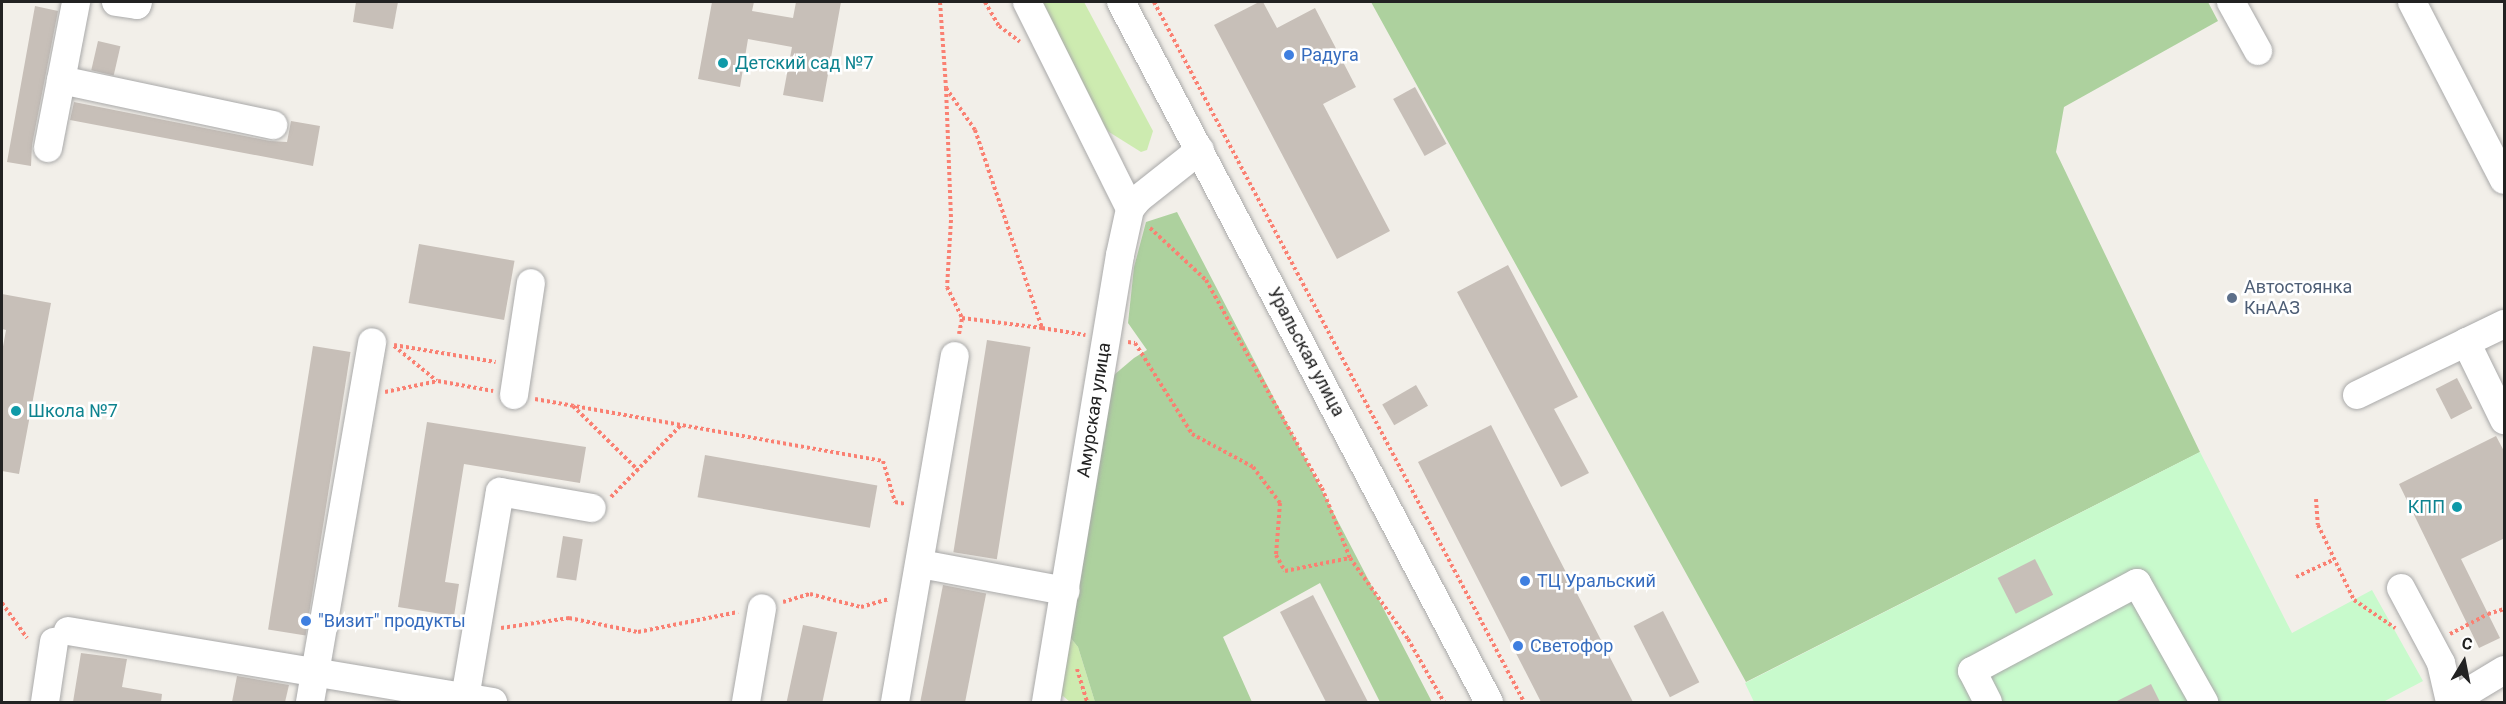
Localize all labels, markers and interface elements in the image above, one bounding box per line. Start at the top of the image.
place label: Радуга [1301,44,1359,66]
marker: Радуга [1282,48,1296,62]
place label: Детский сад №7 [735,52,873,74]
marker: Детский сад №7 [716,56,730,70]
place label: Автостоянка КнААЗ [2244,277,2352,320]
street label: Уральская улица [1263,284,1349,420]
marker: Автостоянка КнААЗ [2225,291,2239,305]
street label: Амурская улица [1073,341,1115,479]
place label: Школа №7 [28,400,118,422]
marker: Школа №7 [9,404,23,418]
place label: КПП [2408,496,2445,518]
marker: КПП [2450,500,2464,514]
place label: ТЦ Уральский [1537,570,1656,592]
marker: ТЦ Уральский [1518,574,1532,588]
place label: "Визит" продукты [318,610,466,632]
marker: "Визит" продукты [299,614,313,628]
north arrow [2434,632,2494,692]
text: С [2460,634,2474,654]
place label: Светофор [1530,635,1613,657]
marker: Светофор [1511,639,1525,653]

